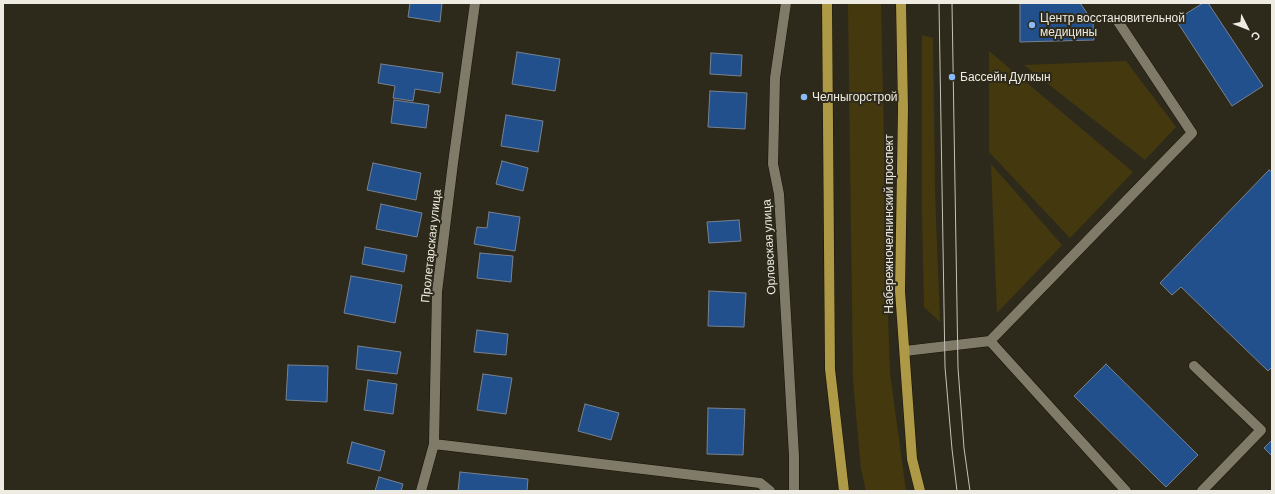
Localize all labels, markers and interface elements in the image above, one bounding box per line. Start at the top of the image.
north arrow [1227,8,1267,48]
place label: Центр восстановительной медицины [1040,11,1185,39]
marker: Центр восстановительной медицины [1027,20,1037,30]
text: С [1249,29,1264,44]
place label: Бассейн Дулкын [960,70,1051,84]
marker: Бассейн Дулкын [947,72,957,82]
place label: Челныгорстрой [812,90,898,104]
marker: Челныгорстрой [799,92,809,102]
street label: Набережночелнинский проспект [882,134,896,314]
street label: Пролетарская улица [418,189,444,303]
street label: Орловская улица [759,199,779,295]

